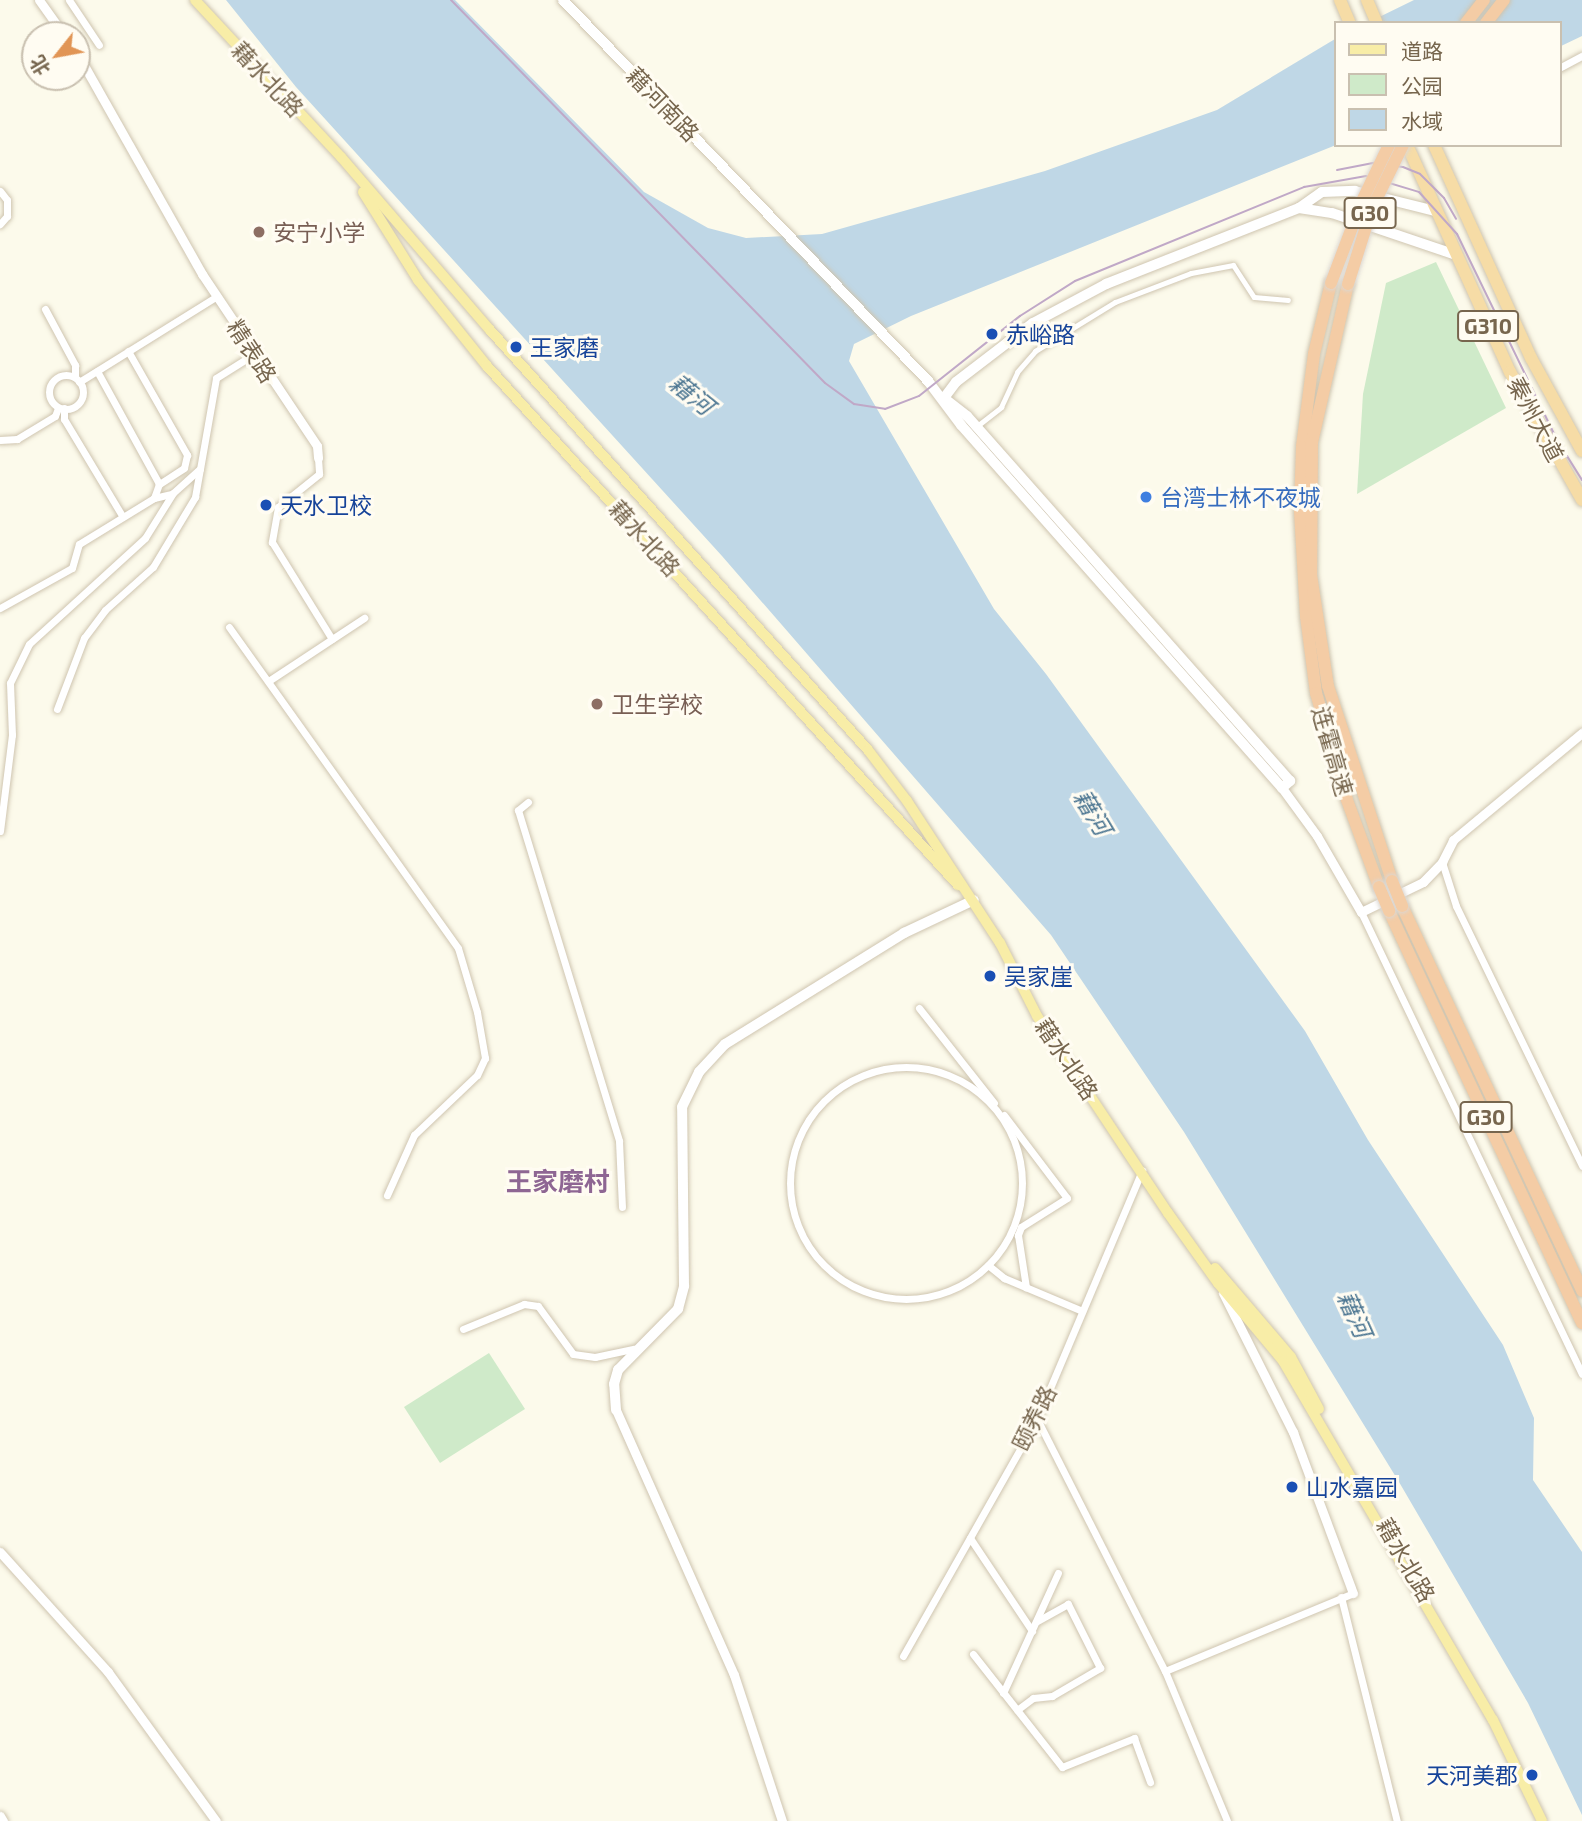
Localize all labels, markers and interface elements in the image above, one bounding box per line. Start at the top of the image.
north arrow [21,21,91,91]
legend [1334,21,1561,147]
street label: 藉水北路 [227,36,309,122]
text: 道路 [1401,38,1443,63]
text: 北 [25,52,54,80]
street label: 藉河南路 [621,61,705,147]
text: 公园 [1401,73,1443,98]
text: 水域 [1401,108,1443,133]
road number: G30 [1342,196,1398,230]
place label: 安宁小学 [273,218,365,246]
marker: 安宁小学 [251,224,267,240]
road number: G310 [1456,308,1520,344]
street label: 精表路 [222,315,282,387]
place label: 赤峪路 [1006,320,1075,348]
marker: 赤峪路 [984,326,1000,342]
place label: 王家磨 [530,333,599,361]
marker: 王家磨 [508,339,524,355]
water label: 藉河 [664,368,720,420]
street label: 秦州大道 [1502,372,1570,466]
place label: 台湾士林不夜城 [1160,483,1321,511]
marker: 台湾士林不夜城 [1138,489,1154,505]
place label: 天水卫校 [280,491,372,519]
street label: 藉水北路 [604,495,686,581]
marker: 天水卫校 [258,497,274,513]
place label: 卫生学校 [611,690,703,718]
marker: 卫生学校 [589,696,605,712]
street label: 连霍高速 [1307,703,1359,799]
water label: 藉河 [1068,784,1118,840]
place label: 吴家崖 [1004,962,1073,990]
marker: 吴家崖 [982,968,998,984]
street label: 藉水北路 [1030,1013,1104,1105]
road number: G30 [1458,1100,1514,1134]
district label: 王家磨村 [506,1165,610,1197]
water label: 藉河 [1332,1286,1378,1342]
street label: 颐养路 [1006,1381,1062,1455]
place label: 山水嘉园 [1306,1473,1398,1501]
marker: 山水嘉园 [1284,1479,1300,1495]
street label: 藉水北路 [1371,1513,1441,1607]
place label: 天河美郡 [1426,1761,1518,1789]
marker: 天河美郡 [1524,1767,1540,1783]

